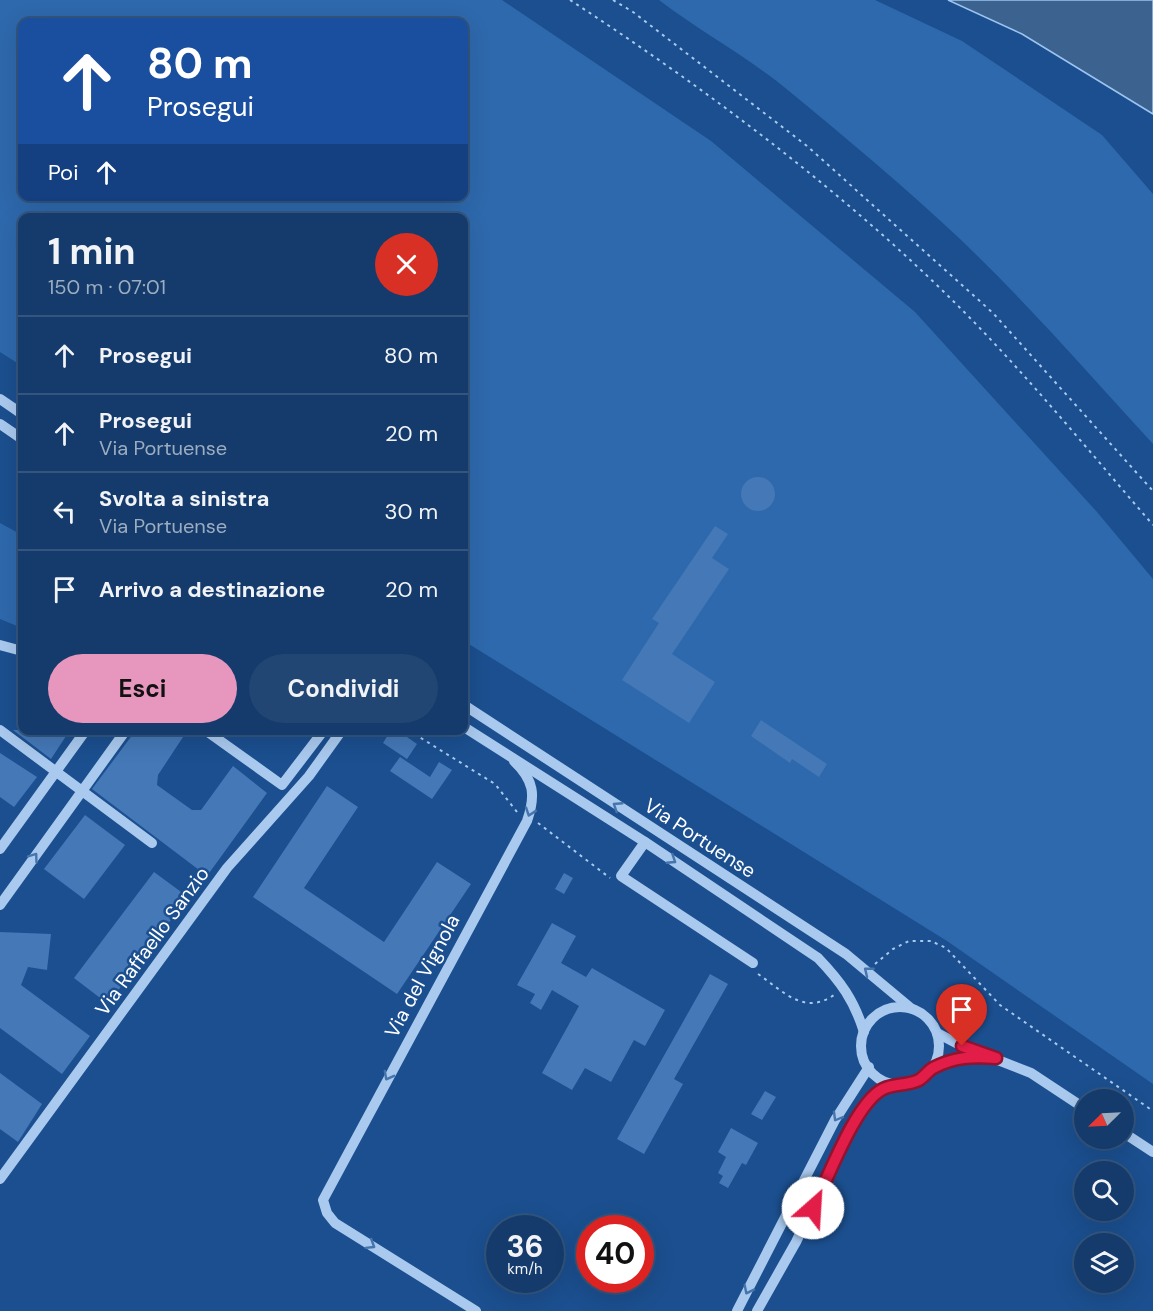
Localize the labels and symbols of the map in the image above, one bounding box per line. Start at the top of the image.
street label: Via Portuense [639,792,761,884]
one-way arrow [613,802,624,813]
one-way arrow [524,806,537,817]
one-way arrow [27,853,38,864]
one-way arrow [666,853,677,864]
street label: Via Raffaello Sanzio [89,861,215,1021]
street label: Via del Vignola [379,910,465,1042]
one-way arrow [863,968,874,979]
pin [936,984,987,1046]
one-way arrow [384,1070,395,1081]
north arrow [1074,1089,1134,1149]
one-way arrow [833,1111,845,1121]
position arrow [781,1176,845,1240]
speed limit sign: 40 [576,1215,654,1293]
one-way arrow [364,1237,375,1248]
one-way arrow [744,1284,755,1295]

